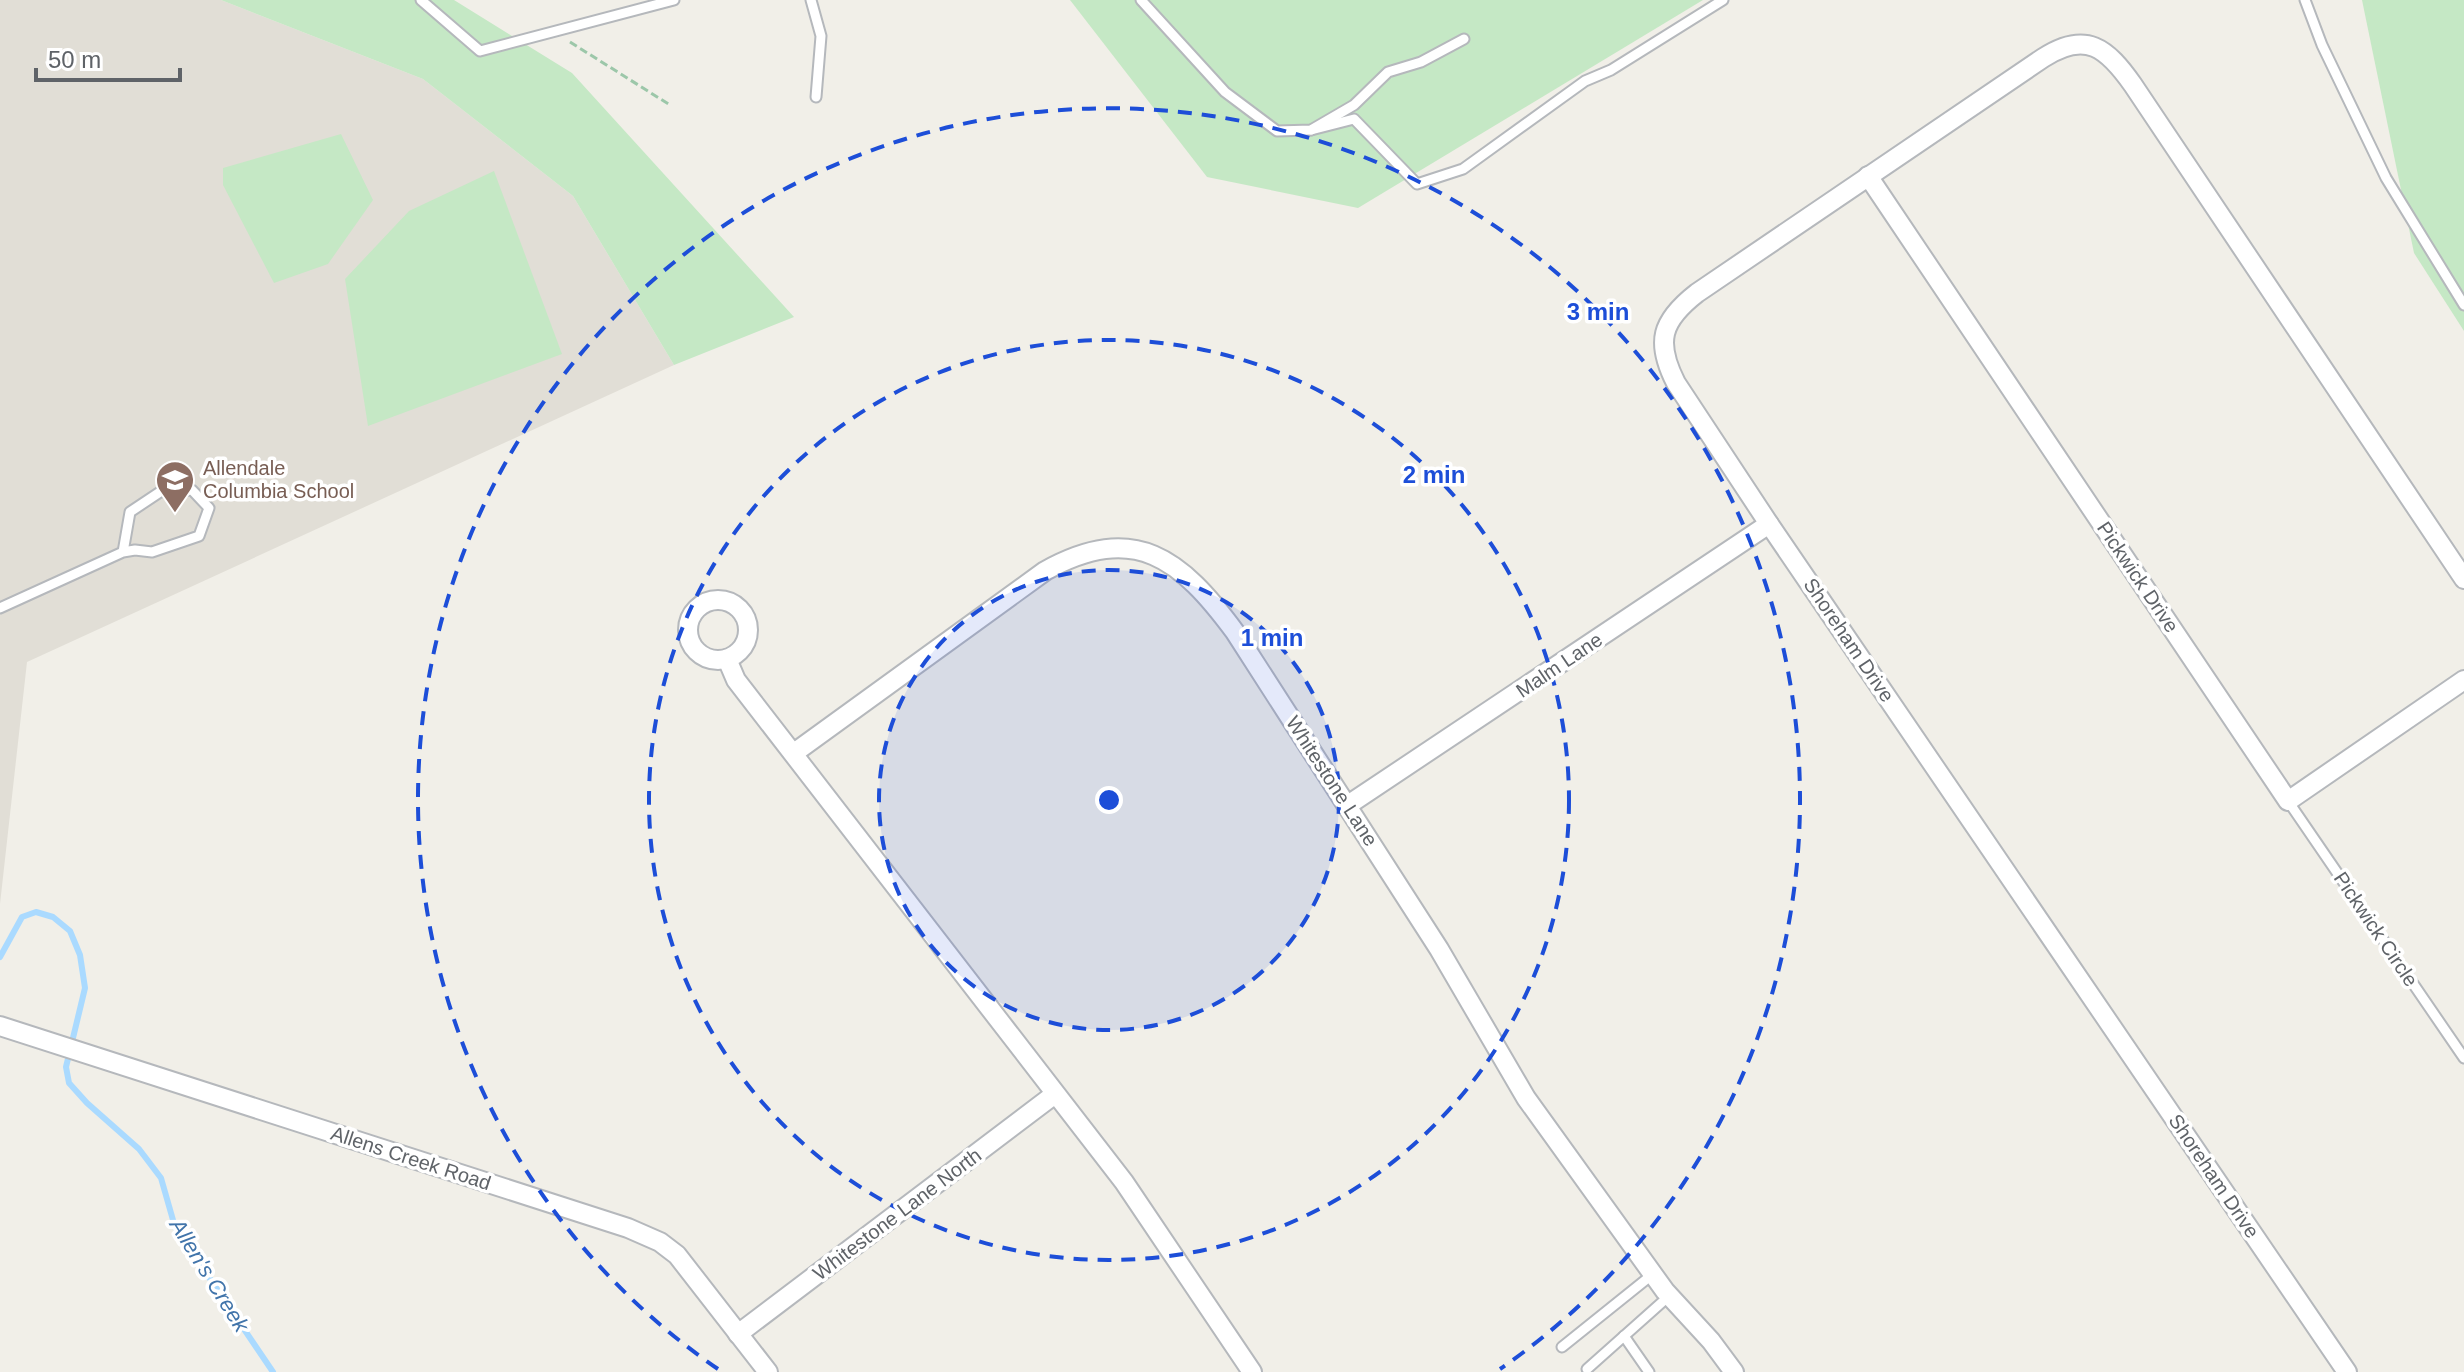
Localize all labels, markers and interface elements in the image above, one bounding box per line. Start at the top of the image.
scale bar [36,32,180,82]
text: 50 m [48,46,101,73]
text: 3 min [1567,298,1629,325]
place label: Allendale Columbia School [203,457,354,502]
school or university icon: Allendale Columbia School [154,459,196,514]
text: 2 min [1403,461,1465,488]
street label: Pickwick Drive [2093,517,2183,637]
street label: Shoreham Drive [1799,574,1899,706]
text: 1 min [1241,624,1303,651]
street label: Malm Lane [1512,628,1606,702]
street label: Whitestone Lane [1282,712,1382,850]
centre of rings [1095,786,1123,814]
street label: Pickwick Circle [2330,868,2422,990]
street label: Shoreham Drive [2164,1110,2264,1242]
street label: Allens Creek Road [328,1122,494,1194]
street label: Whitestone Lane North [809,1144,985,1284]
water label: Allen's Creek [164,1212,255,1337]

